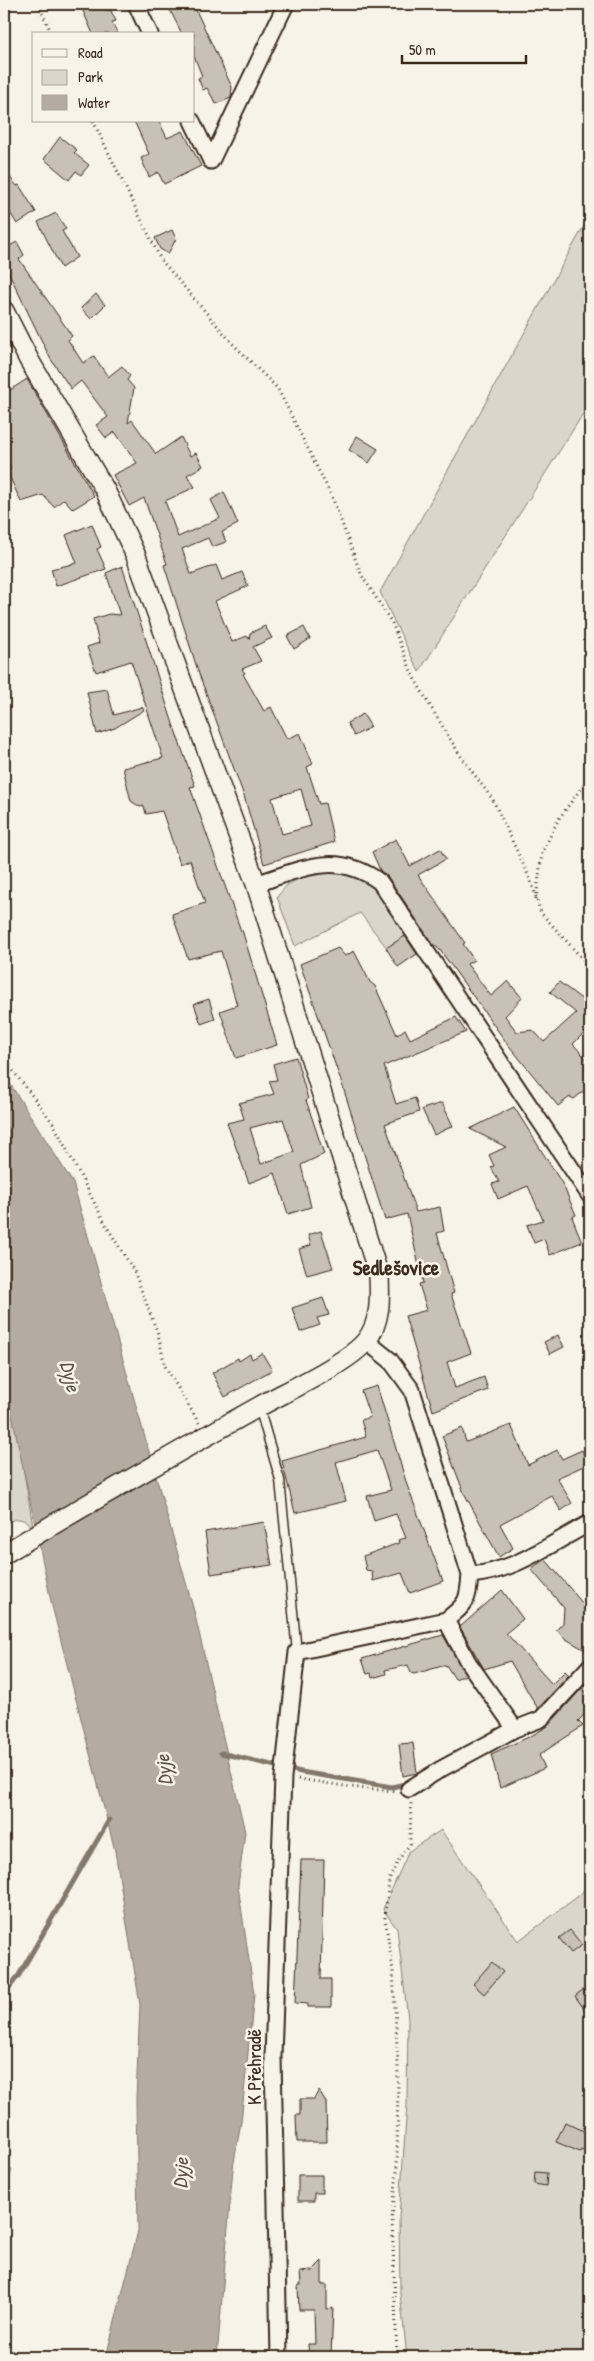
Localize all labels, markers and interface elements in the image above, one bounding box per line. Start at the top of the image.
legend [32,32,195,122]
scale bar [402,32,525,64]
text: 50 m [409,39,436,60]
text: Road [78,42,103,63]
text: Park [78,66,103,87]
text: Water [78,92,110,113]
district label: Sedlešovice [353,1253,440,1282]
water label: Dyje [53,1358,88,1395]
water label: Dyje [148,1752,179,1787]
street label: K Přehradě [241,2029,267,2105]
water label: Dyje [166,2156,195,2189]

